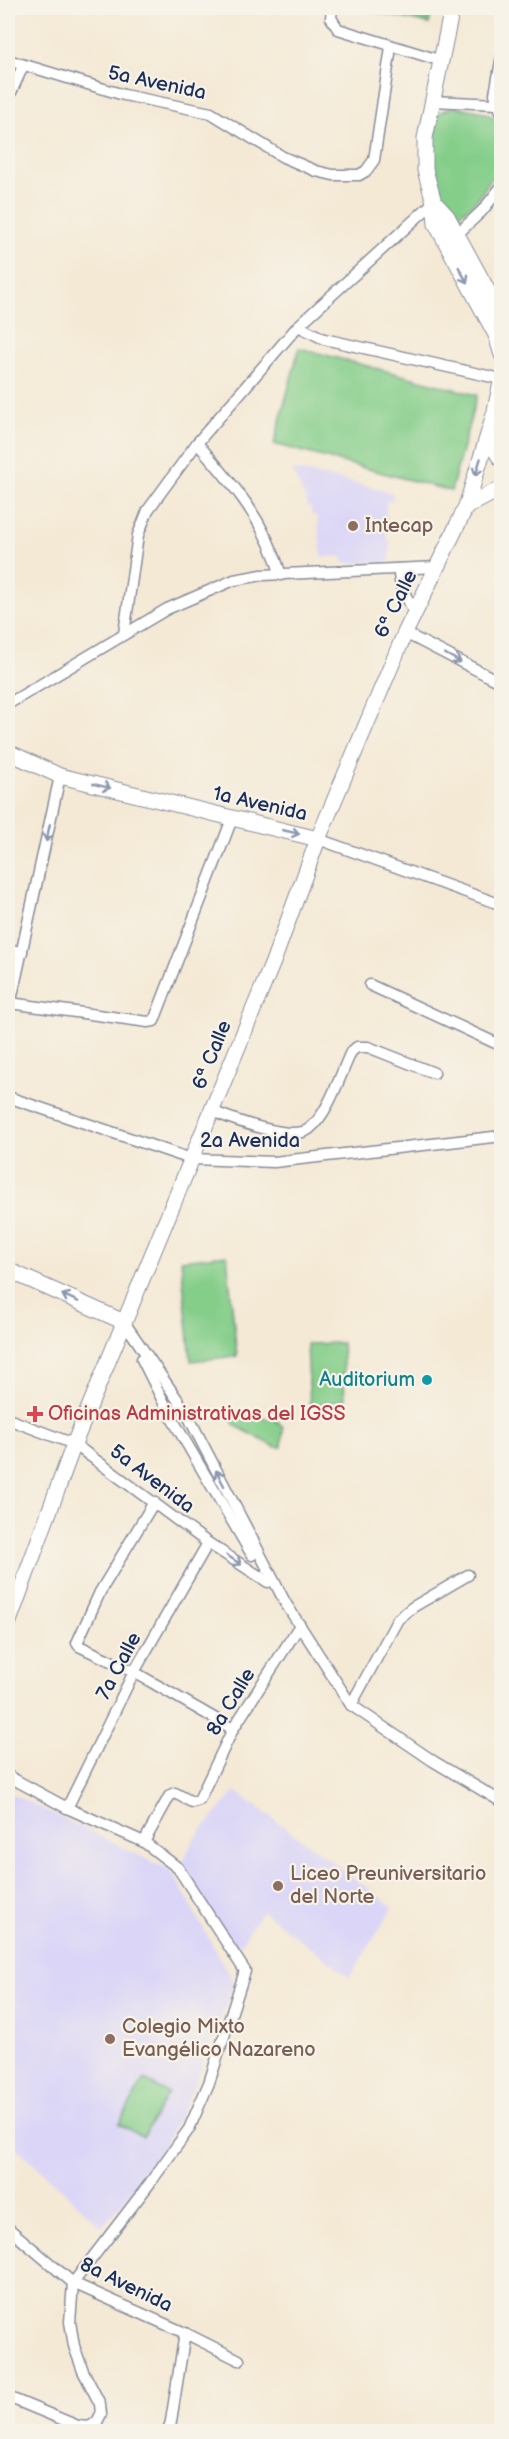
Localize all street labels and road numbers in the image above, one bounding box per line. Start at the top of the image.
street label: 5a Avenida [106,61,208,105]
street label: 6ª Calle [369,566,423,642]
street label: 1a Avenida [210,781,310,827]
street label: 6ª Calle [187,1017,237,1093]
street label: 2a Avenida [200,1129,300,1153]
street label: 5a Avenida [105,1439,199,1519]
street label: 7a Calle [91,1628,147,1704]
street label: 8a Calle [202,1664,261,1740]
street label: 8a Avenida [76,2252,176,2318]

